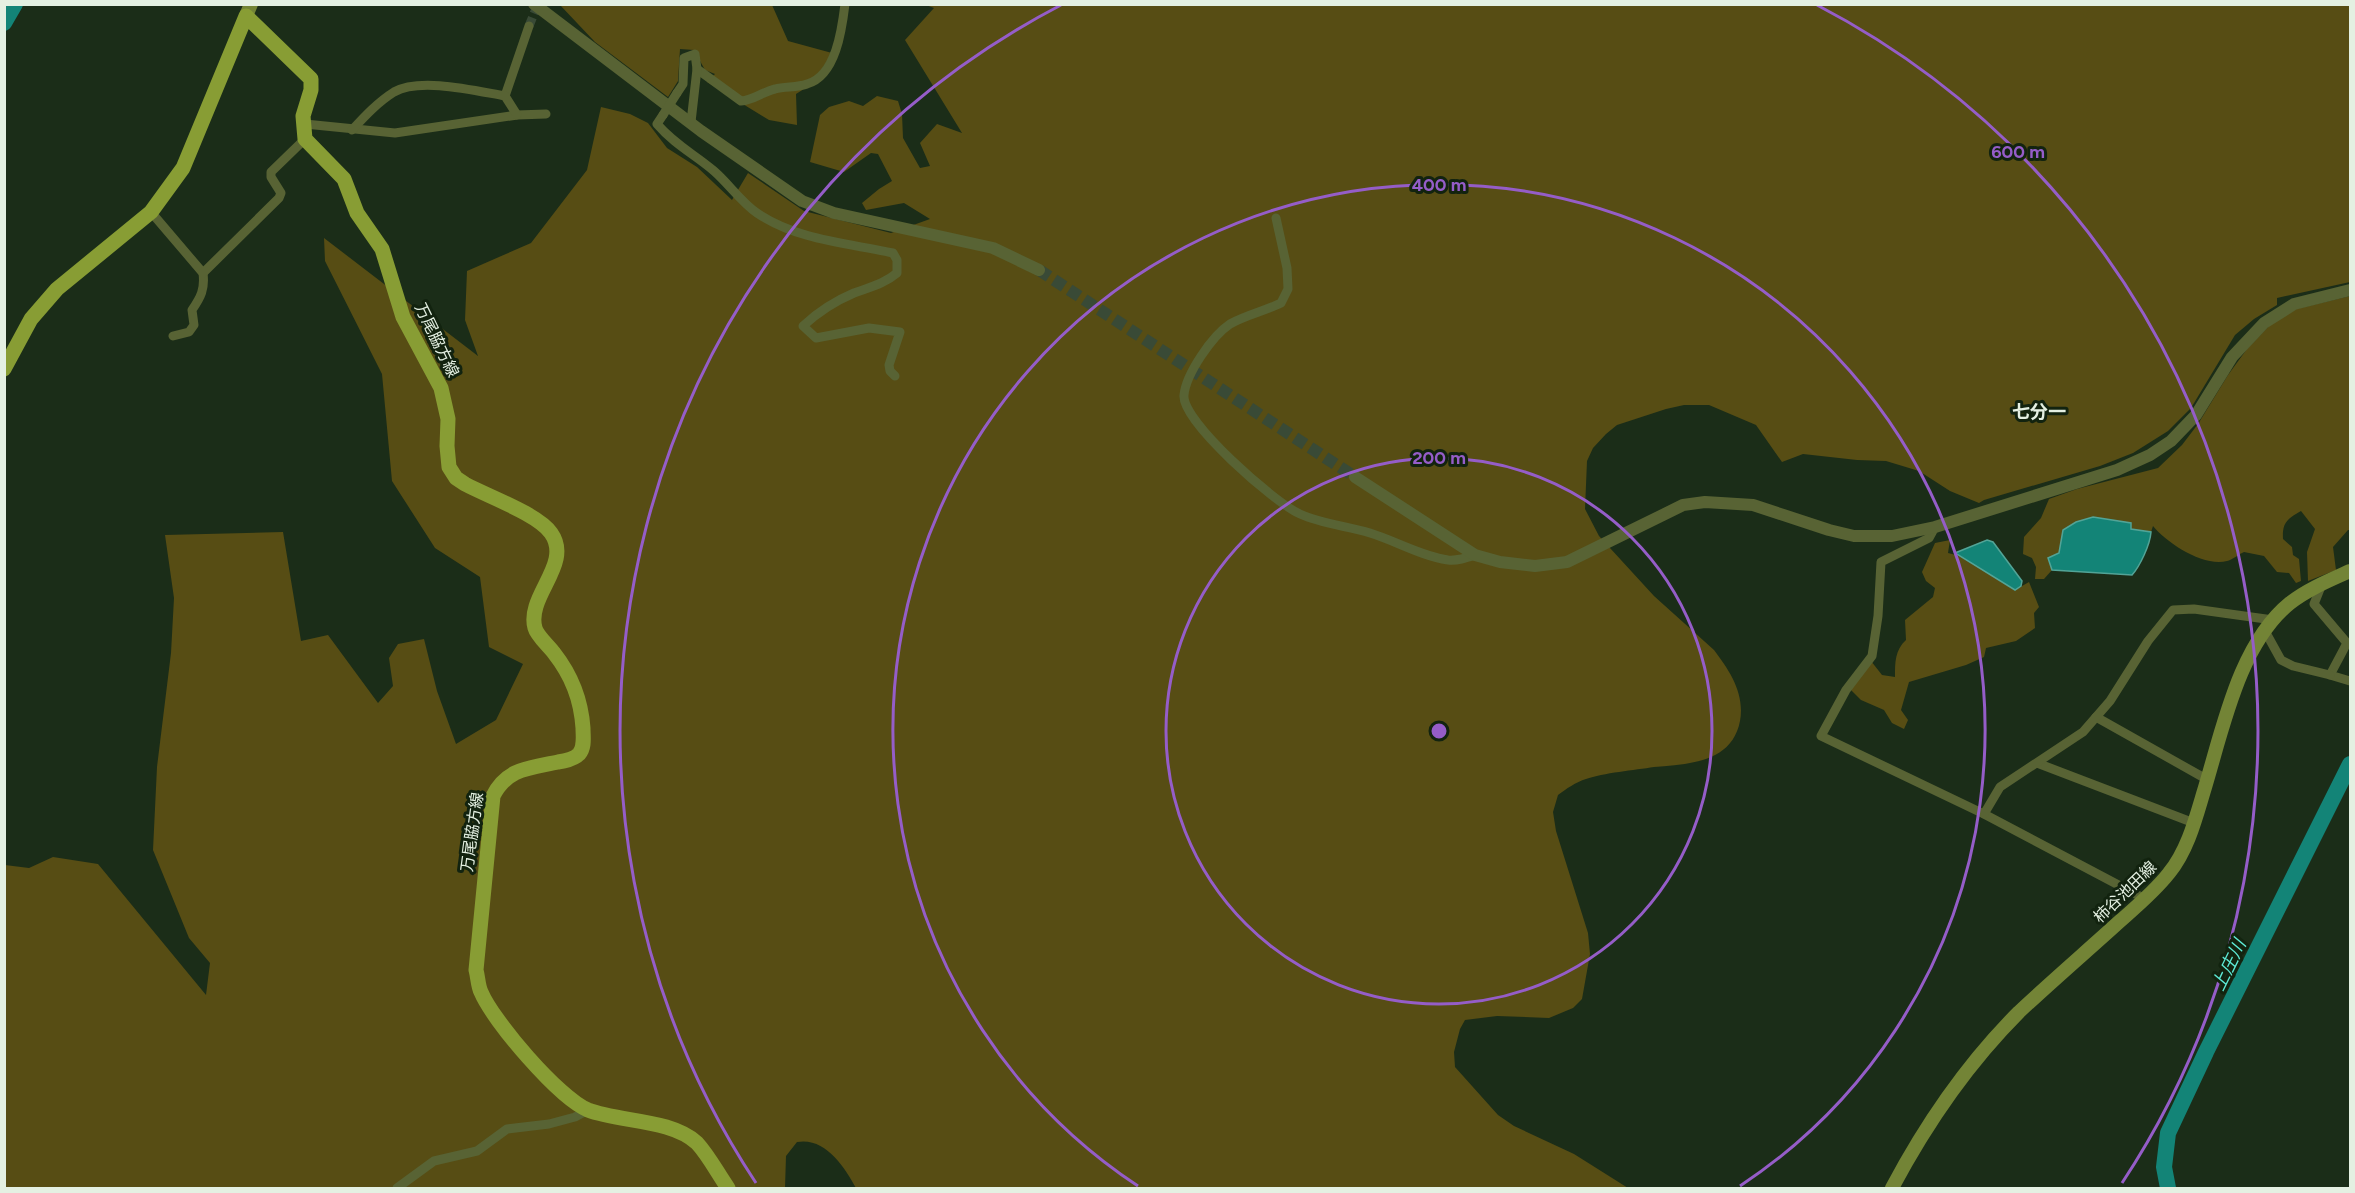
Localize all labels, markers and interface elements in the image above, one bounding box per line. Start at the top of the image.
text: 600 m [1991,141,2045,163]
text: 400 m [1412,174,1466,196]
street label: 万尾脇方線 [411,300,463,380]
district label: 七分一 [2012,401,2066,423]
text: 200 m [1412,447,1466,469]
centre of rings [1429,721,1449,741]
street label: 万尾脇方線 [457,791,487,873]
street label: 柿谷池田線 [2090,857,2160,927]
water label: 上庄川 [2207,934,2252,994]

